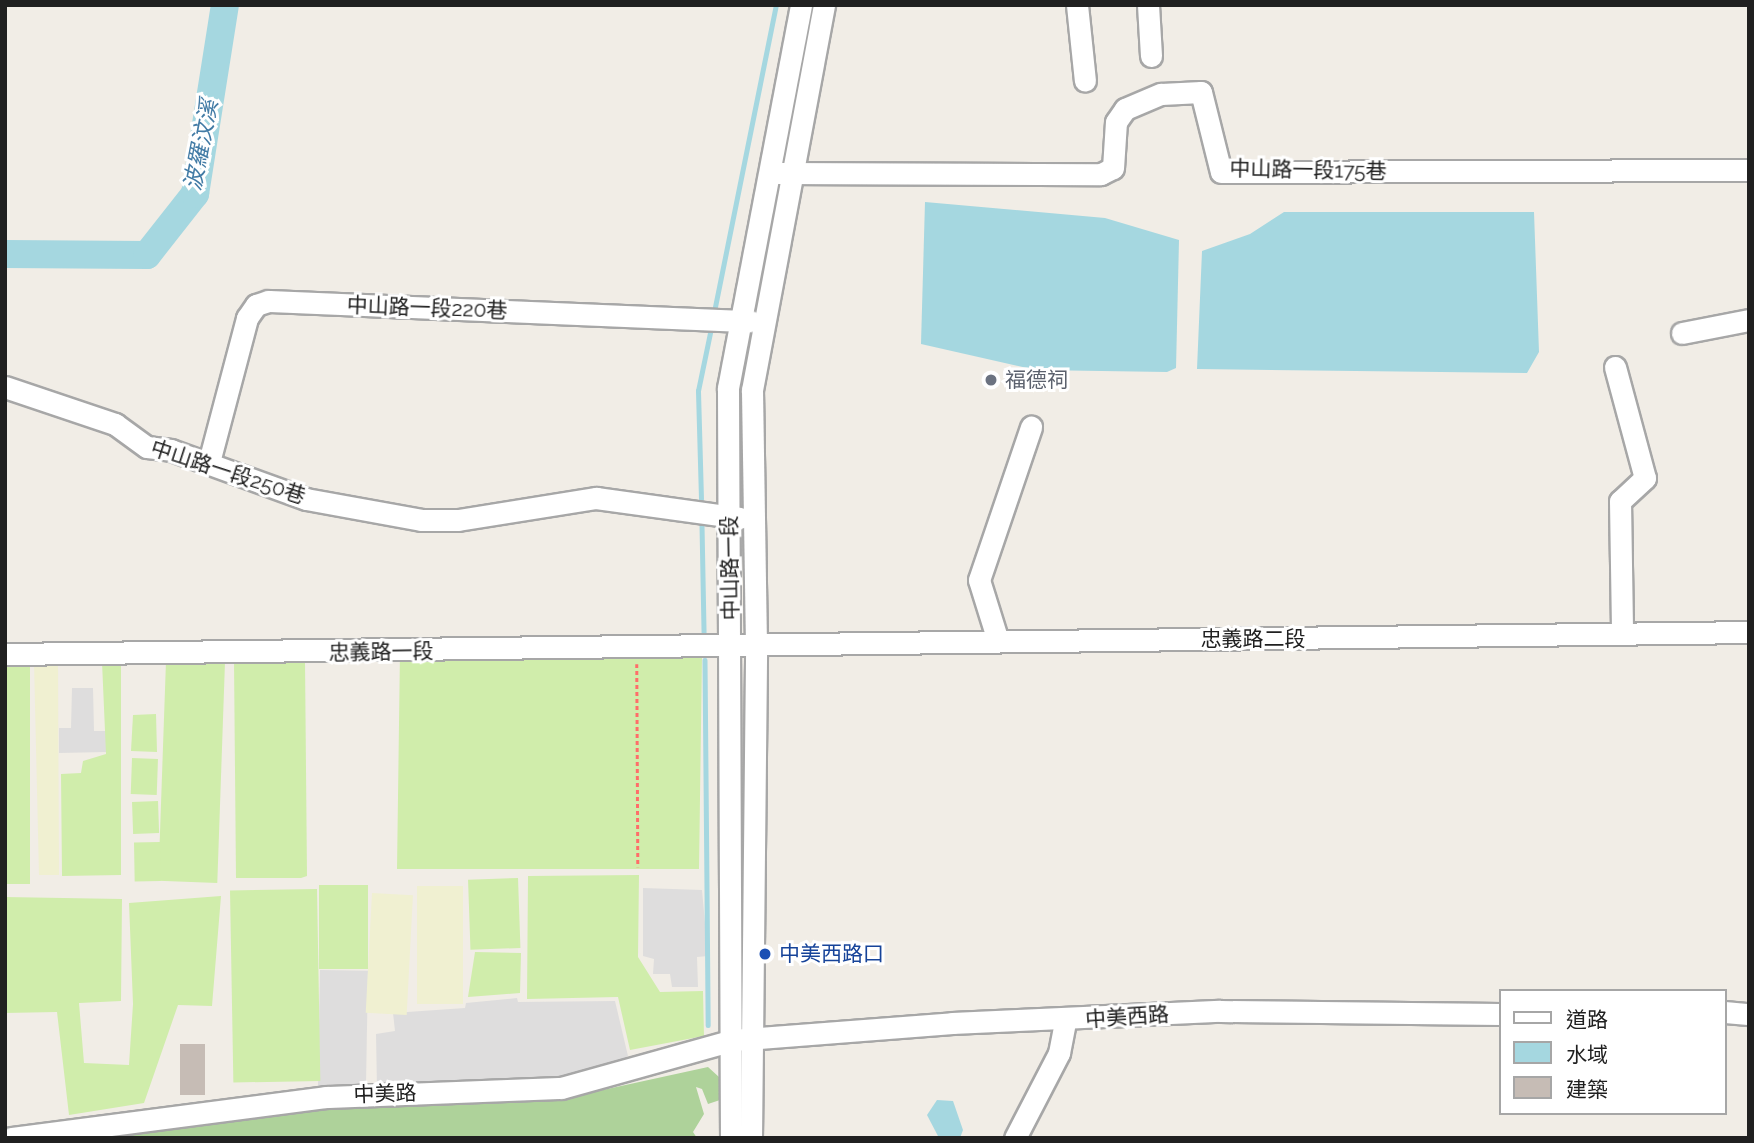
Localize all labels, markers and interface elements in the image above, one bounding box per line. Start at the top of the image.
water label: 波羅汶溪 [179,97,223,193]
street label: 中山路一段175巷 [1229,156,1387,184]
street label: 中山路一段220巷 [346,293,508,323]
place label: 福德祠 [1005,367,1068,393]
marker: 福德祠 [983,372,999,388]
street label: 中山路一段250巷 [147,435,309,509]
street label: 中山路一段 [716,515,744,621]
street label: 忠義路二段 [1201,626,1305,652]
street label: 忠義路一段 [328,638,434,666]
place label: 中美西路口 [779,941,884,967]
marker: 中美西路口 [757,946,773,962]
legend [1498,989,1726,1115]
street label: 中美西路 [1084,1002,1170,1032]
text: 道路 [1566,1007,1608,1032]
text: 水域 [1566,1042,1608,1067]
text: 建築 [1566,1077,1608,1102]
street label: 中美路 [353,1080,417,1108]

